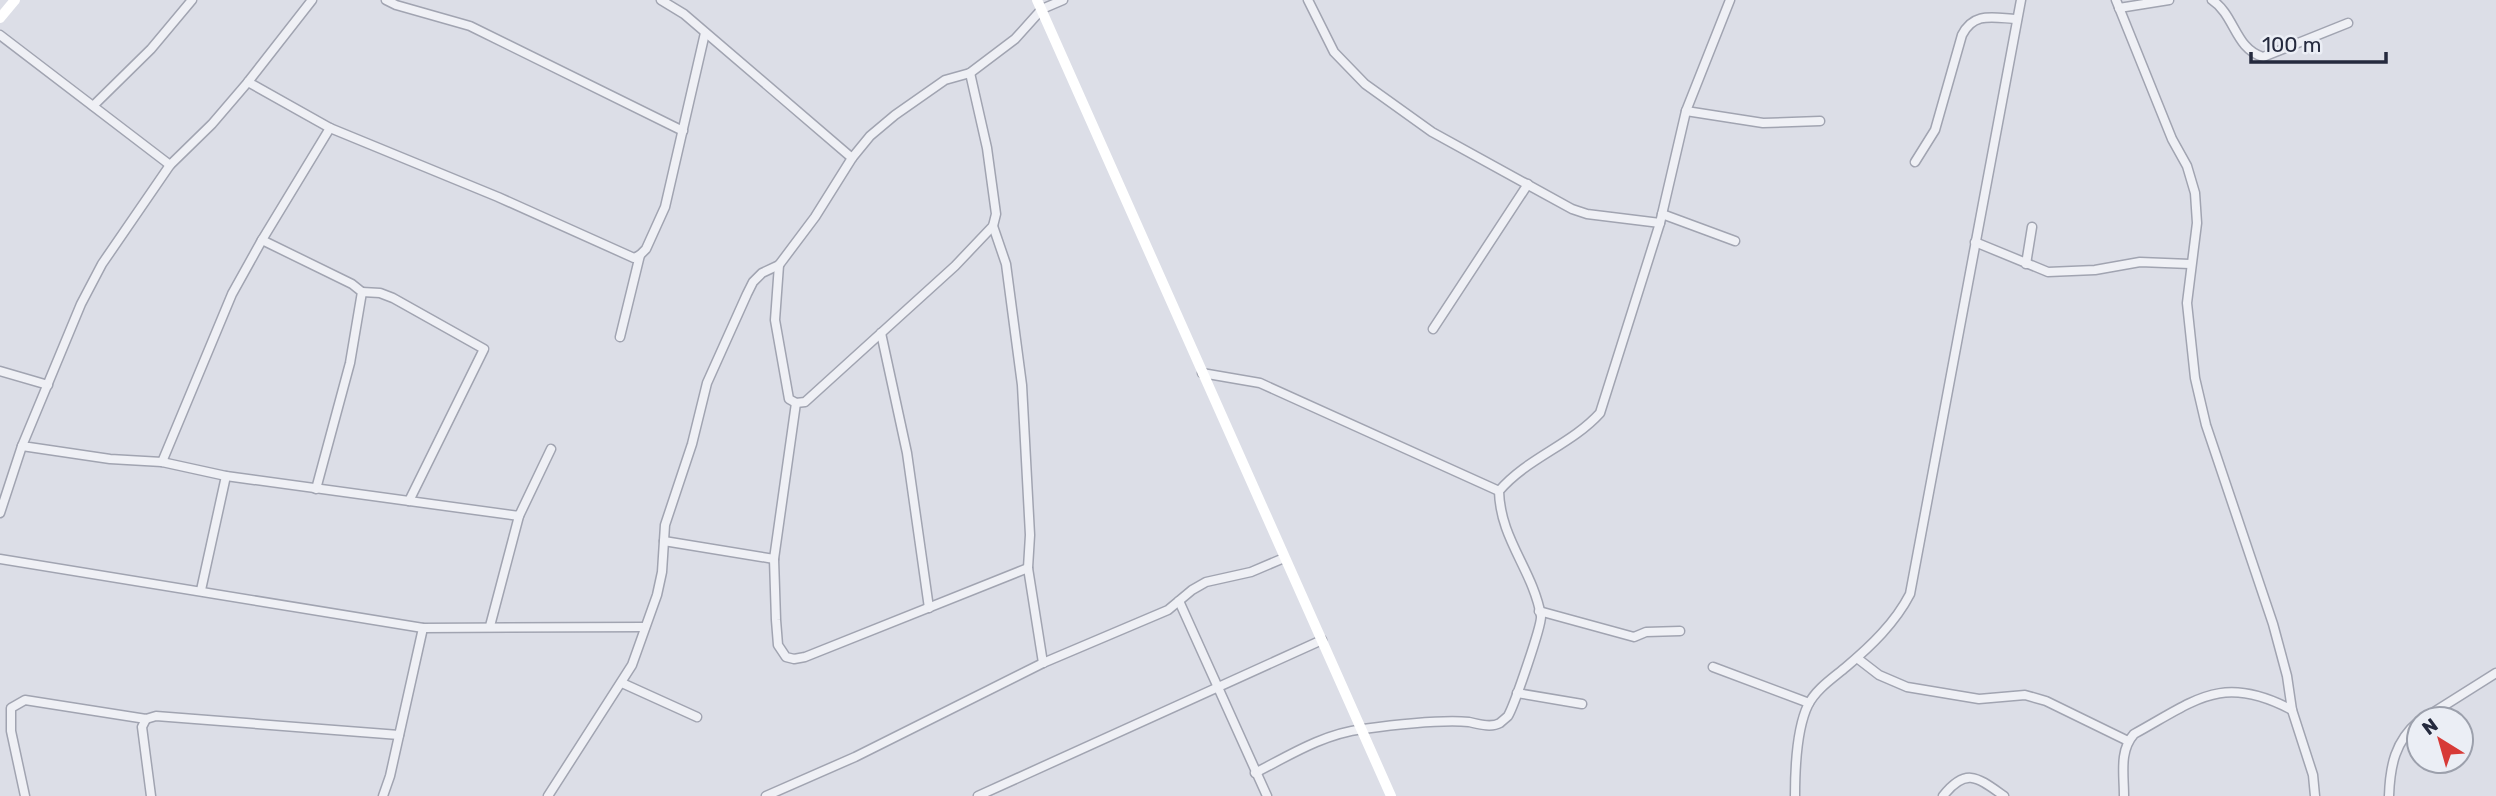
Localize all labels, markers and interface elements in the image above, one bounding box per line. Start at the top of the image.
scale bar [2251,21,2386,65]
text: 100 m [2262,32,2321,57]
north arrow [2405,705,2475,775]
text: N [2418,714,2442,740]

